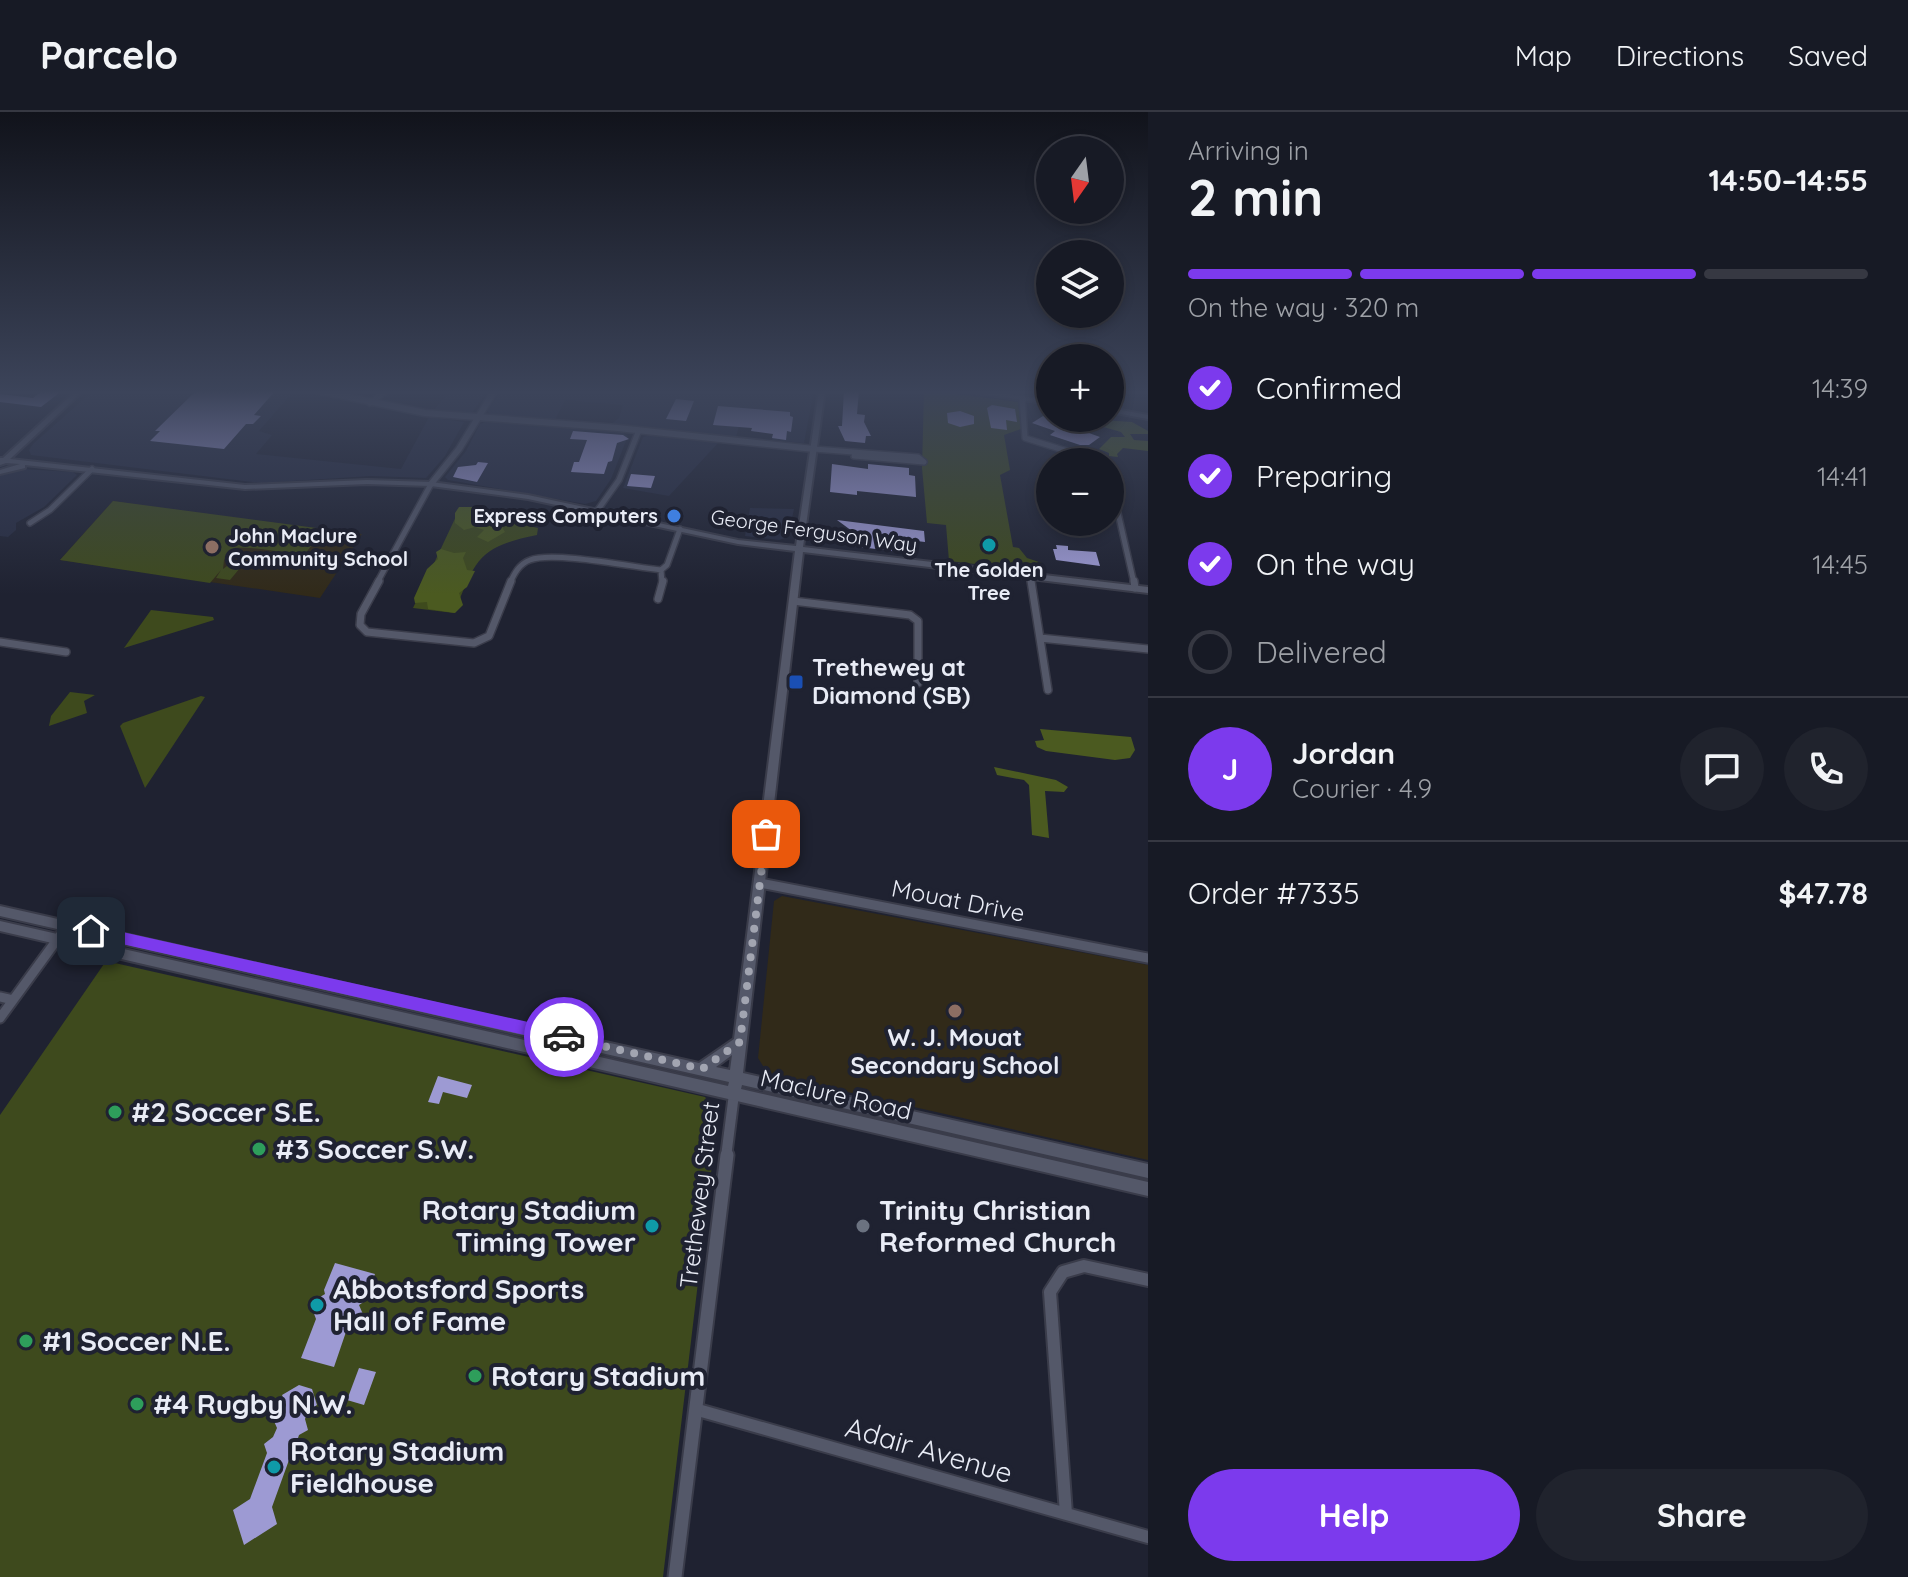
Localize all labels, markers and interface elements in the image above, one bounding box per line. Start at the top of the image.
text: Parcelo [40,31,178,79]
text: Map [1515,38,1572,73]
text: Directions [1616,38,1744,73]
text: Saved [1788,38,1868,73]
text: Arriving in [1188,134,1309,167]
north arrow [1036,136,1124,224]
map controls [1036,136,1124,536]
text: 14:50–14:55 [1708,161,1868,199]
text: 2 min [1188,164,1323,229]
button: layers [1036,240,1124,328]
text: On the way · 320 m [1188,291,1419,324]
button: + [1036,344,1124,432]
icon: check [1188,366,1232,410]
text: Confirmed [1256,369,1402,407]
text: 14:39 [1812,372,1868,405]
button: − [1036,448,1124,536]
icon: check [1188,454,1232,498]
text: Preparing [1256,457,1392,495]
text: 14:41 [1817,460,1868,493]
place label: Express Computers [473,503,658,528]
street label: George Ferguson Way [709,504,919,557]
marker: Express Computers [665,507,683,525]
place label: John Maclure Community School [228,523,408,571]
marker: The Golden Tree [980,536,998,554]
marker: John Maclure Community School [203,538,221,556]
icon: check [1188,542,1232,586]
text: On the way [1256,545,1415,583]
text: 14:45 [1812,548,1868,581]
place label: The Golden Tree [934,557,1044,605]
text: Delivered [1256,633,1387,671]
place label: Trethewey at Diamond (SB) [812,652,970,710]
marker: Trethewey at Diamond (SB) [787,673,805,691]
button: chat [1680,727,1764,811]
button: phone [1784,727,1868,811]
text: Jordan [1292,734,1395,772]
text: J [1222,750,1238,788]
text: Courier · 4.9 [1292,772,1432,805]
pin [732,800,800,868]
icon: bag [744,812,788,856]
street label: Mouat Drive [889,872,1027,928]
text: Order #7335 [1188,874,1360,912]
text: $47.78 [1779,874,1868,912]
pin [57,897,125,965]
icon: home [69,909,113,953]
courier [524,997,604,1077]
marker: W. J. Mouat Secondary School [946,1002,964,1020]
icon: car [542,1015,586,1059]
place label: W. J. Mouat Secondary School [851,1022,1059,1080]
street label: Maclure Road [758,1062,915,1126]
place label: #2 Soccer S.E. [131,1094,321,1129]
street label: Trethewey Street [673,1100,725,1290]
marker: #2 Soccer S.E. [106,1103,124,1121]
place label: #3 Soccer S.W. [275,1131,474,1166]
marker: #3 Soccer S.W. [250,1140,268,1158]
place label: Rotary Stadium Timing Tower [422,1192,636,1259]
place label: Trinity Christian Reformed Church [879,1192,1116,1259]
marker: Rotary Stadium Timing Tower [643,1217,661,1235]
marker: Trinity Christian Reformed Church [854,1217,872,1235]
place label: Abbotsford Sports Hall of Fame [333,1271,584,1338]
marker: Abbotsford Sports Hall of Fame [308,1296,326,1314]
place label: #1 Soccer N.E. [42,1323,231,1358]
marker: #1 Soccer N.E. [17,1332,35,1350]
place label: Rotary Stadium [491,1358,705,1393]
marker: Rotary Stadium [466,1367,484,1385]
place label: #4 Rugby N.W. [153,1386,352,1421]
marker: #4 Rugby N.W. [128,1395,146,1413]
street label: Adair Avenue [842,1409,1017,1490]
place label: Rotary Stadium Fieldhouse [290,1433,504,1500]
marker: Rotary Stadium Fieldhouse [265,1458,283,1476]
button: Help [1188,1469,1520,1561]
button: Share [1536,1469,1868,1561]

